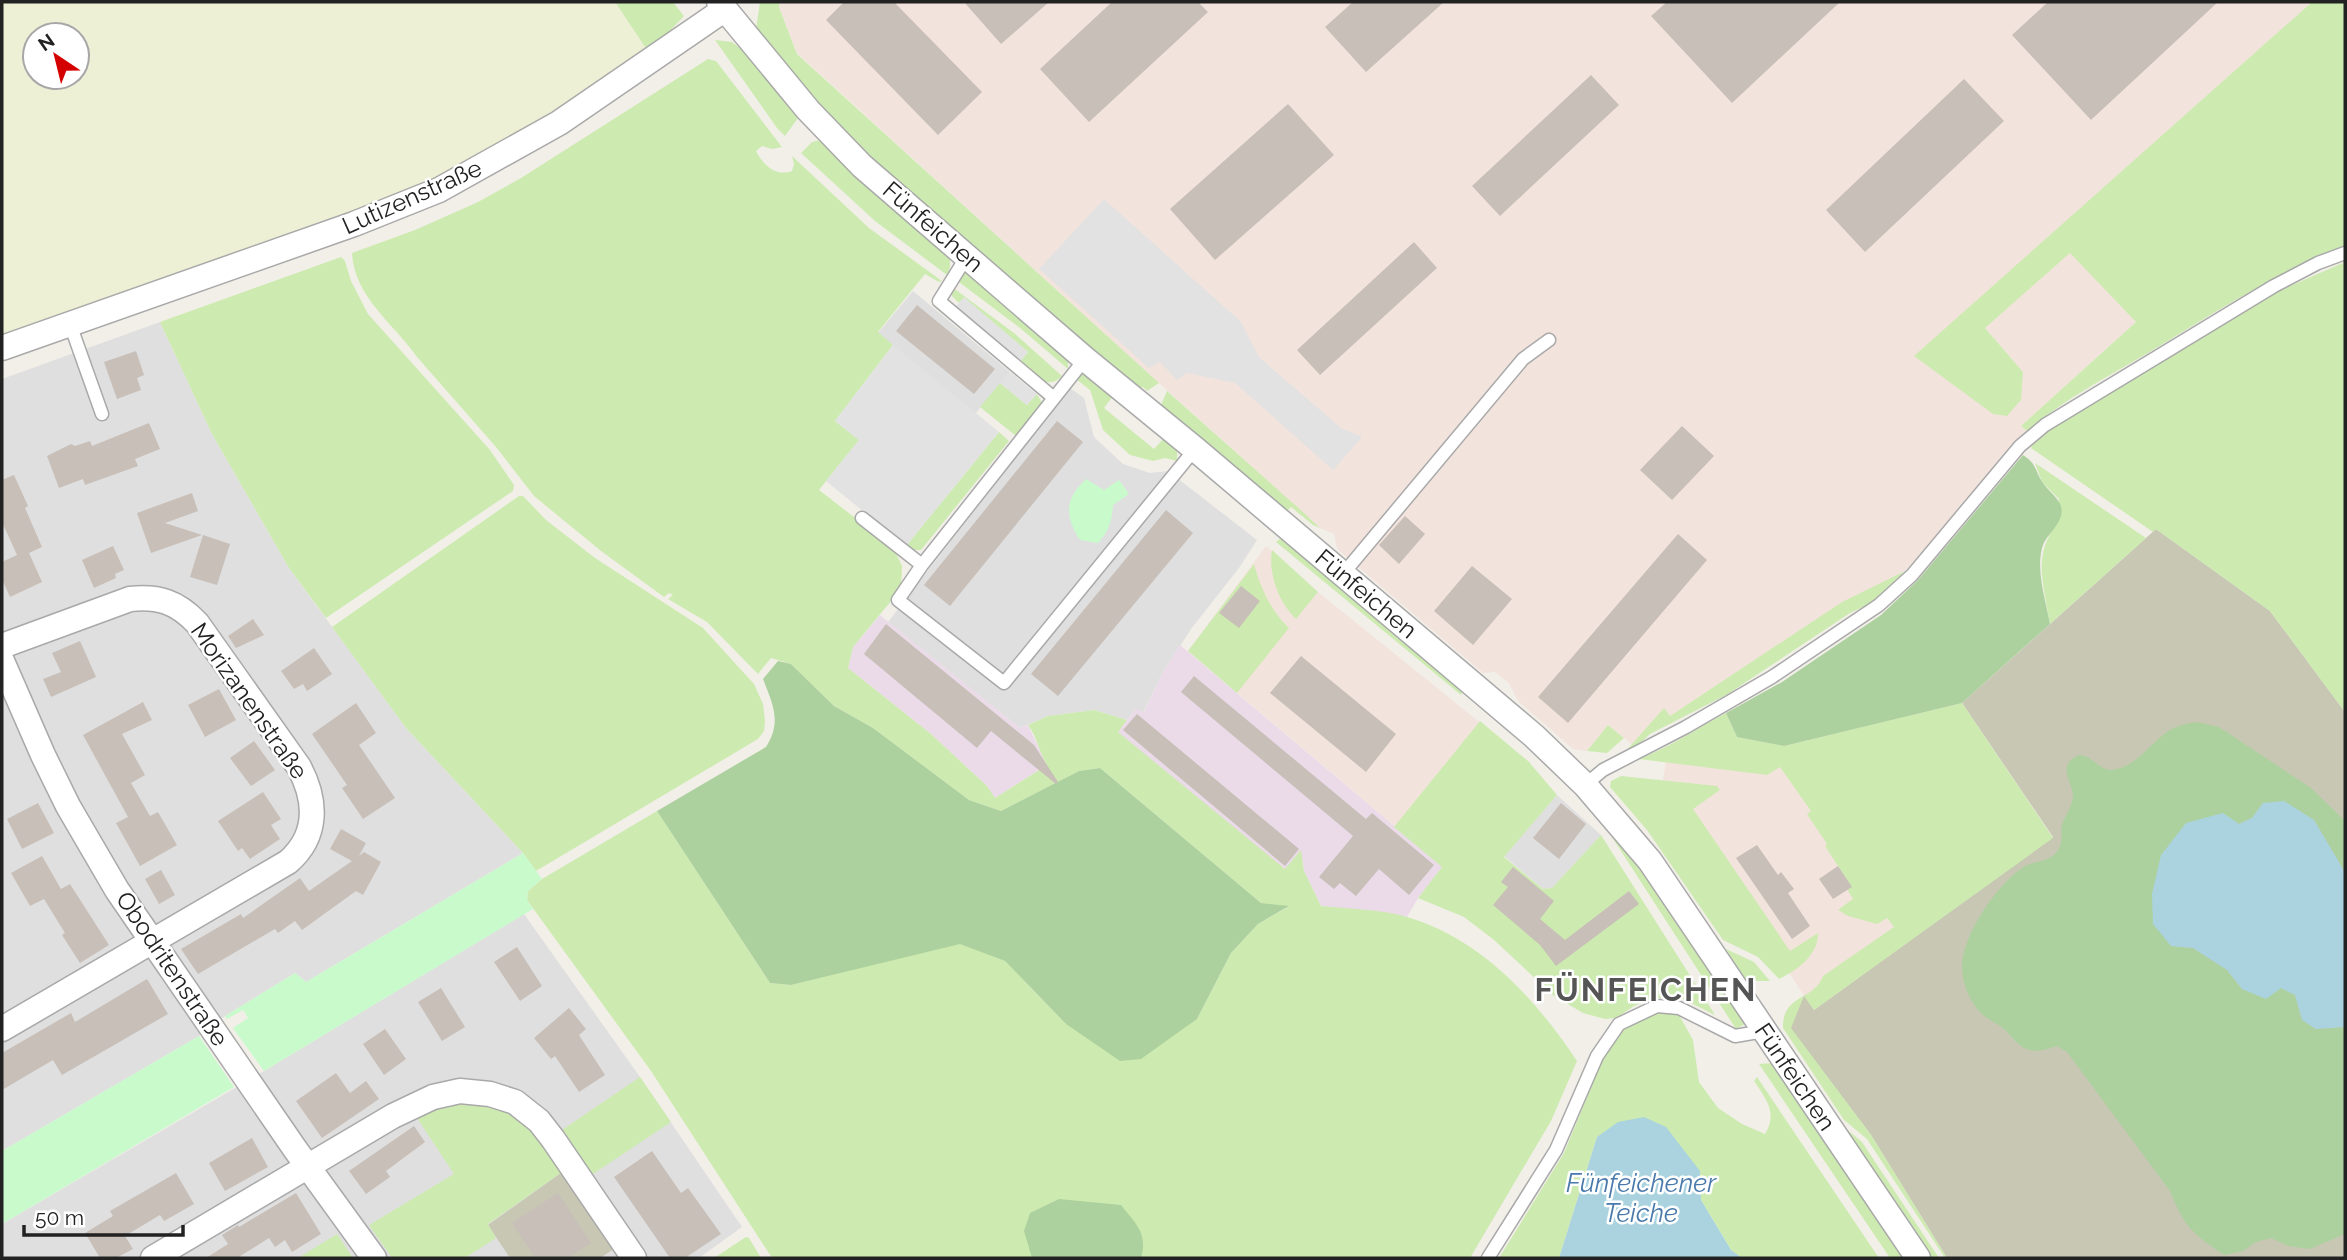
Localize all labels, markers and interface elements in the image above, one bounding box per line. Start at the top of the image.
north arrow [21,21,91,91]
text: N [34,29,58,55]
street label: Lutizenstraße [338,153,486,240]
street label: Fünfeichen [877,175,989,278]
street label: Fünfeichen [1310,543,1423,644]
street label: Morizanenstraße [185,617,314,784]
street label: Obodritenstraße [110,886,235,1051]
district label: FÜNFEICHEN [1535,971,1757,1008]
street label: Fünfeichen [1749,1017,1842,1136]
water label: Fünfeichener Teiche [1566,1168,1717,1228]
scale bar [24,1194,184,1238]
text: 50 m [35,1205,84,1230]

